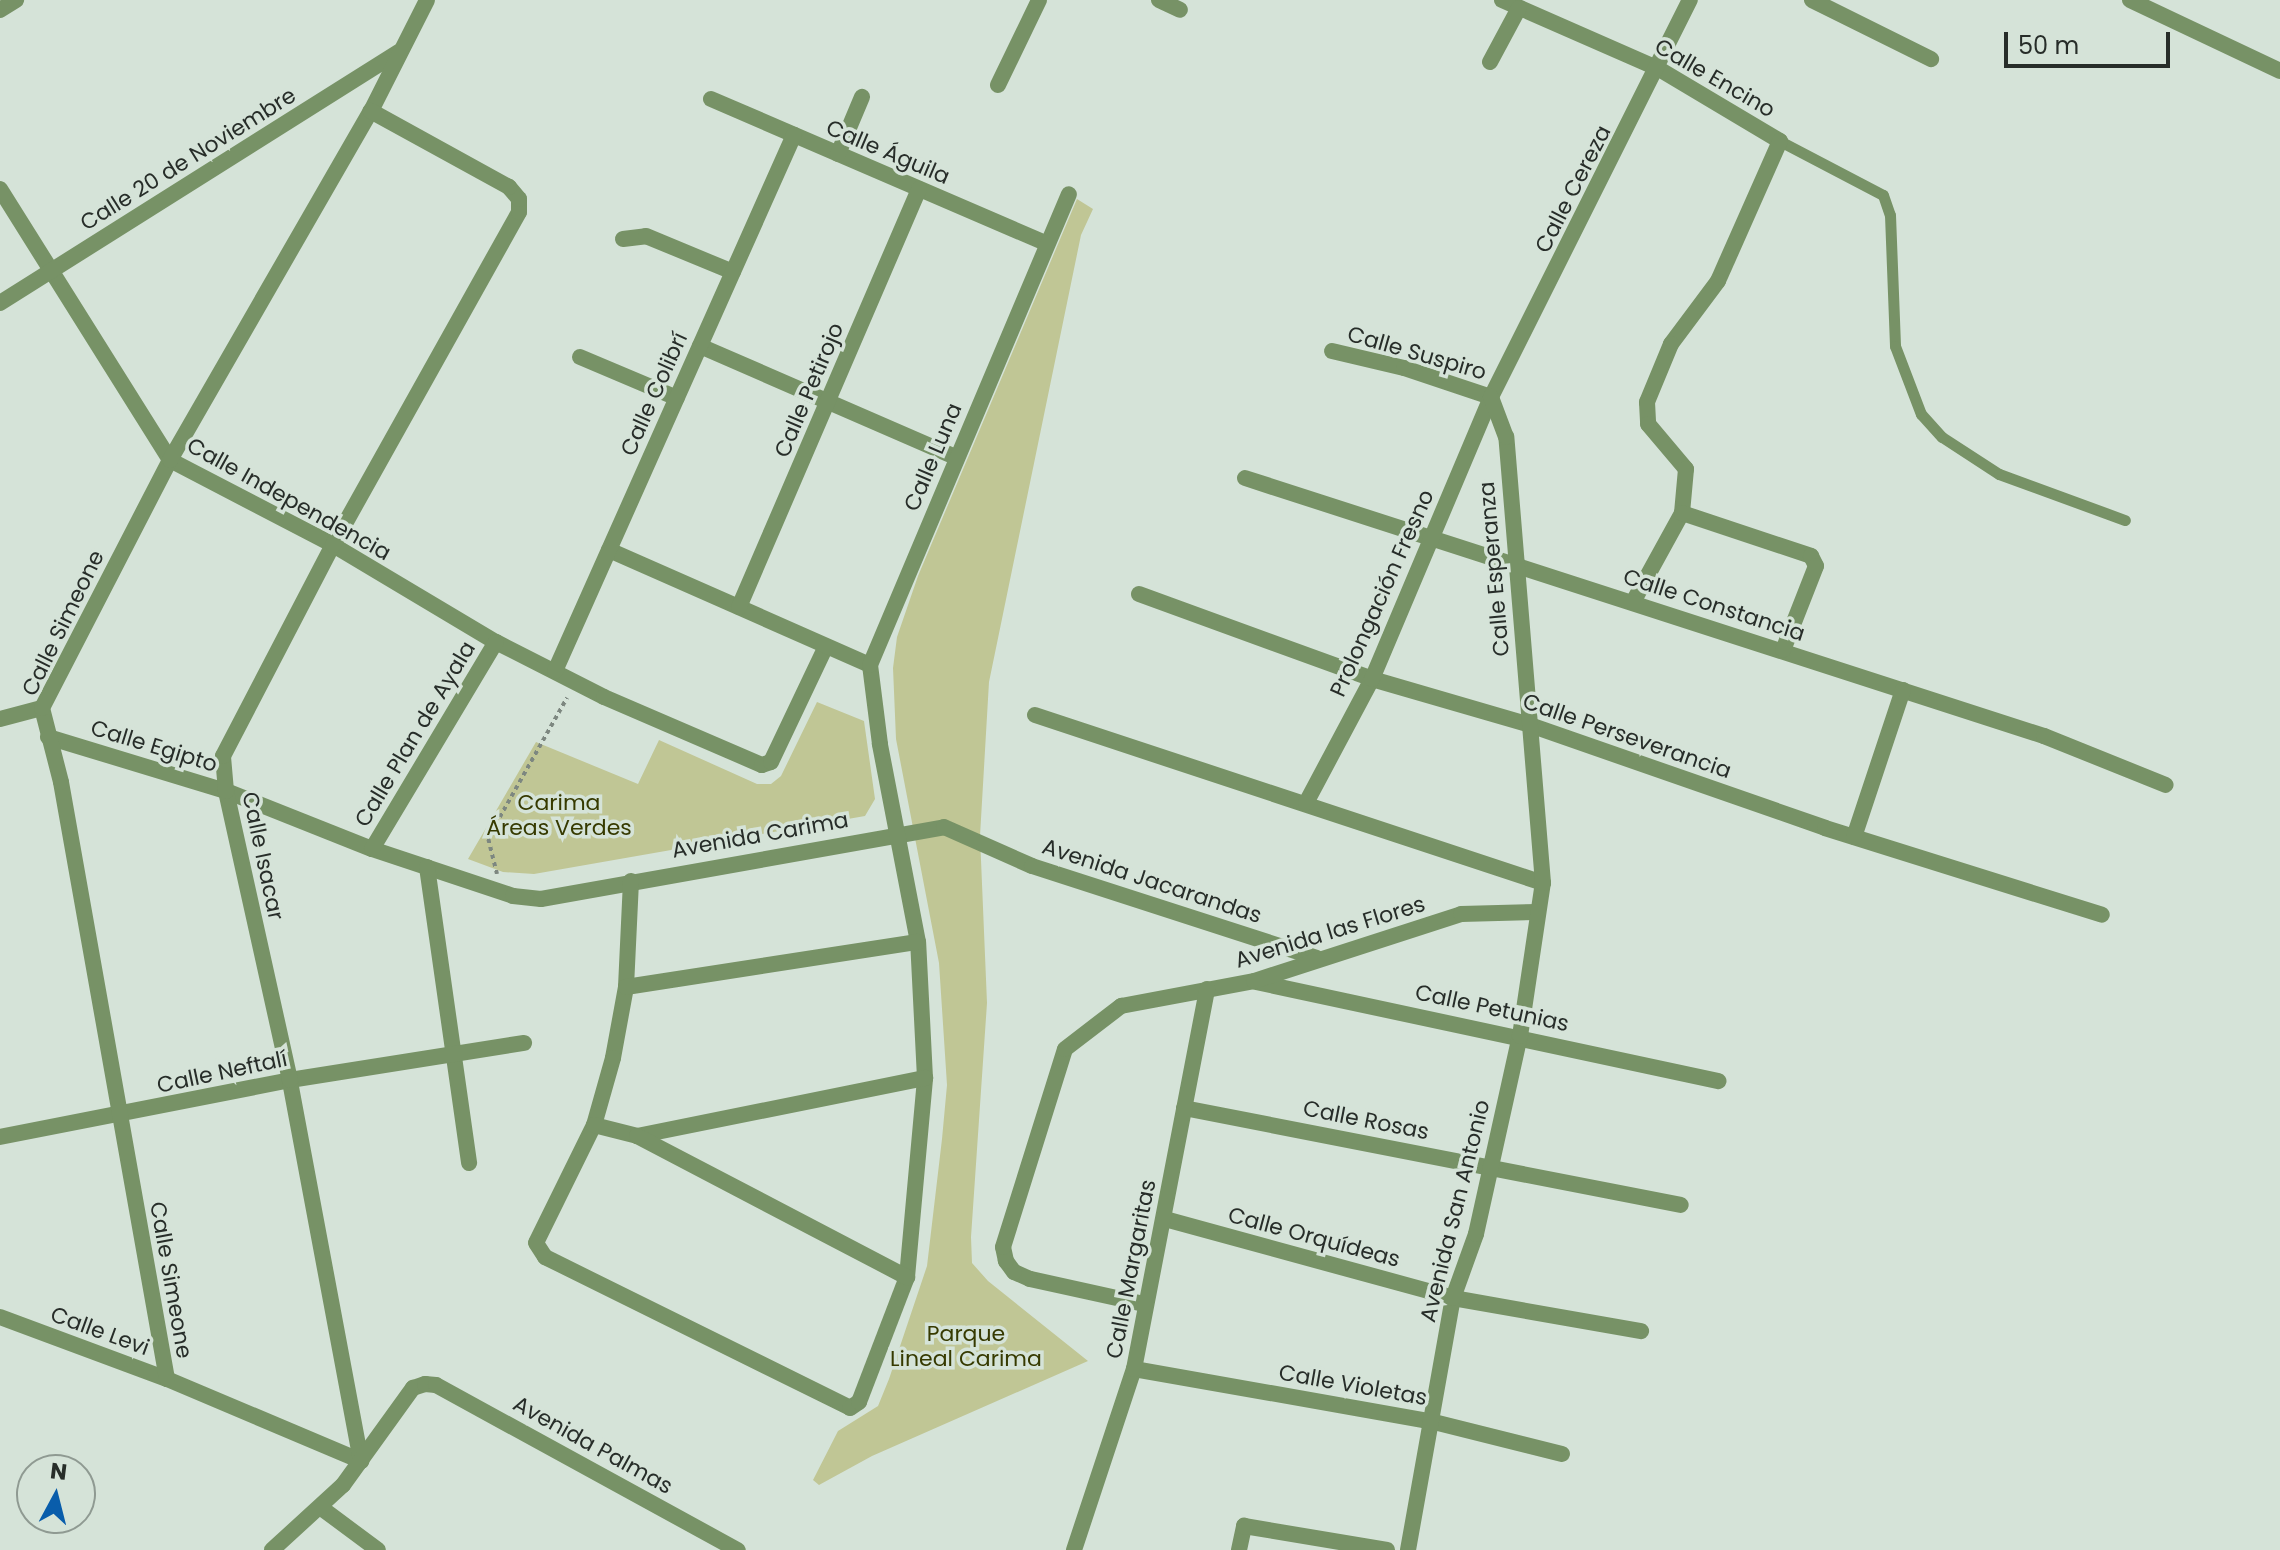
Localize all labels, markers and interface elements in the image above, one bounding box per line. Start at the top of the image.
scale bar [2008,16,2174,66]
text: 50 m [2018,29,2079,62]
street label: Calle Encino [1650,33,1780,123]
street label: Calle 20 de Noviembre [75,82,301,236]
street label: Calle Águila [822,114,954,190]
street label: Calle Cereza [1530,121,1616,257]
street label: Calle Petirojo [769,319,849,461]
street label: Calle Suspiro [1345,321,1489,385]
street label: Calle Colibrí [615,328,693,460]
street label: Calle Luna [898,399,968,515]
street label: Calle Independencia [182,432,396,566]
street label: Calle Esperanza [1473,480,1515,658]
street label: Prolongación Fresno [1324,485,1440,701]
street label: Calle Simeone [16,546,110,700]
street label: Calle Constancia [1620,563,1808,647]
street label: Calle Plan de Ayala [349,636,481,832]
street label: Calle Perseverancia [1519,688,1735,784]
street label: Calle Egipto [88,714,220,778]
street label: Calle Isacar [237,789,289,923]
park label: Carima Áreas Verdes [486,789,632,840]
street label: Avenida Carima [670,806,850,864]
street label: Avenida Jacarandas [1039,833,1265,929]
street label: Avenida las Flores [1232,891,1428,973]
street label: Calle Petunias [1413,979,1571,1037]
street label: Calle Neftalí [155,1045,289,1099]
street label: Calle Rosas [1301,1095,1431,1145]
street label: Avenida San Antonio [1415,1097,1495,1325]
street label: Calle Margaritas [1101,1177,1161,1361]
street label: Calle Simeone [144,1200,198,1360]
street label: Calle Orquídeas [1225,1201,1403,1273]
street label: Calle Levi [47,1301,153,1361]
park label: Parque Lineal Carima [890,1320,1042,1372]
street label: Calle Violetas [1277,1359,1429,1411]
street label: Avenida Palmas [509,1390,677,1500]
north arrow [16,1454,96,1534]
text: N [49,1455,69,1488]

